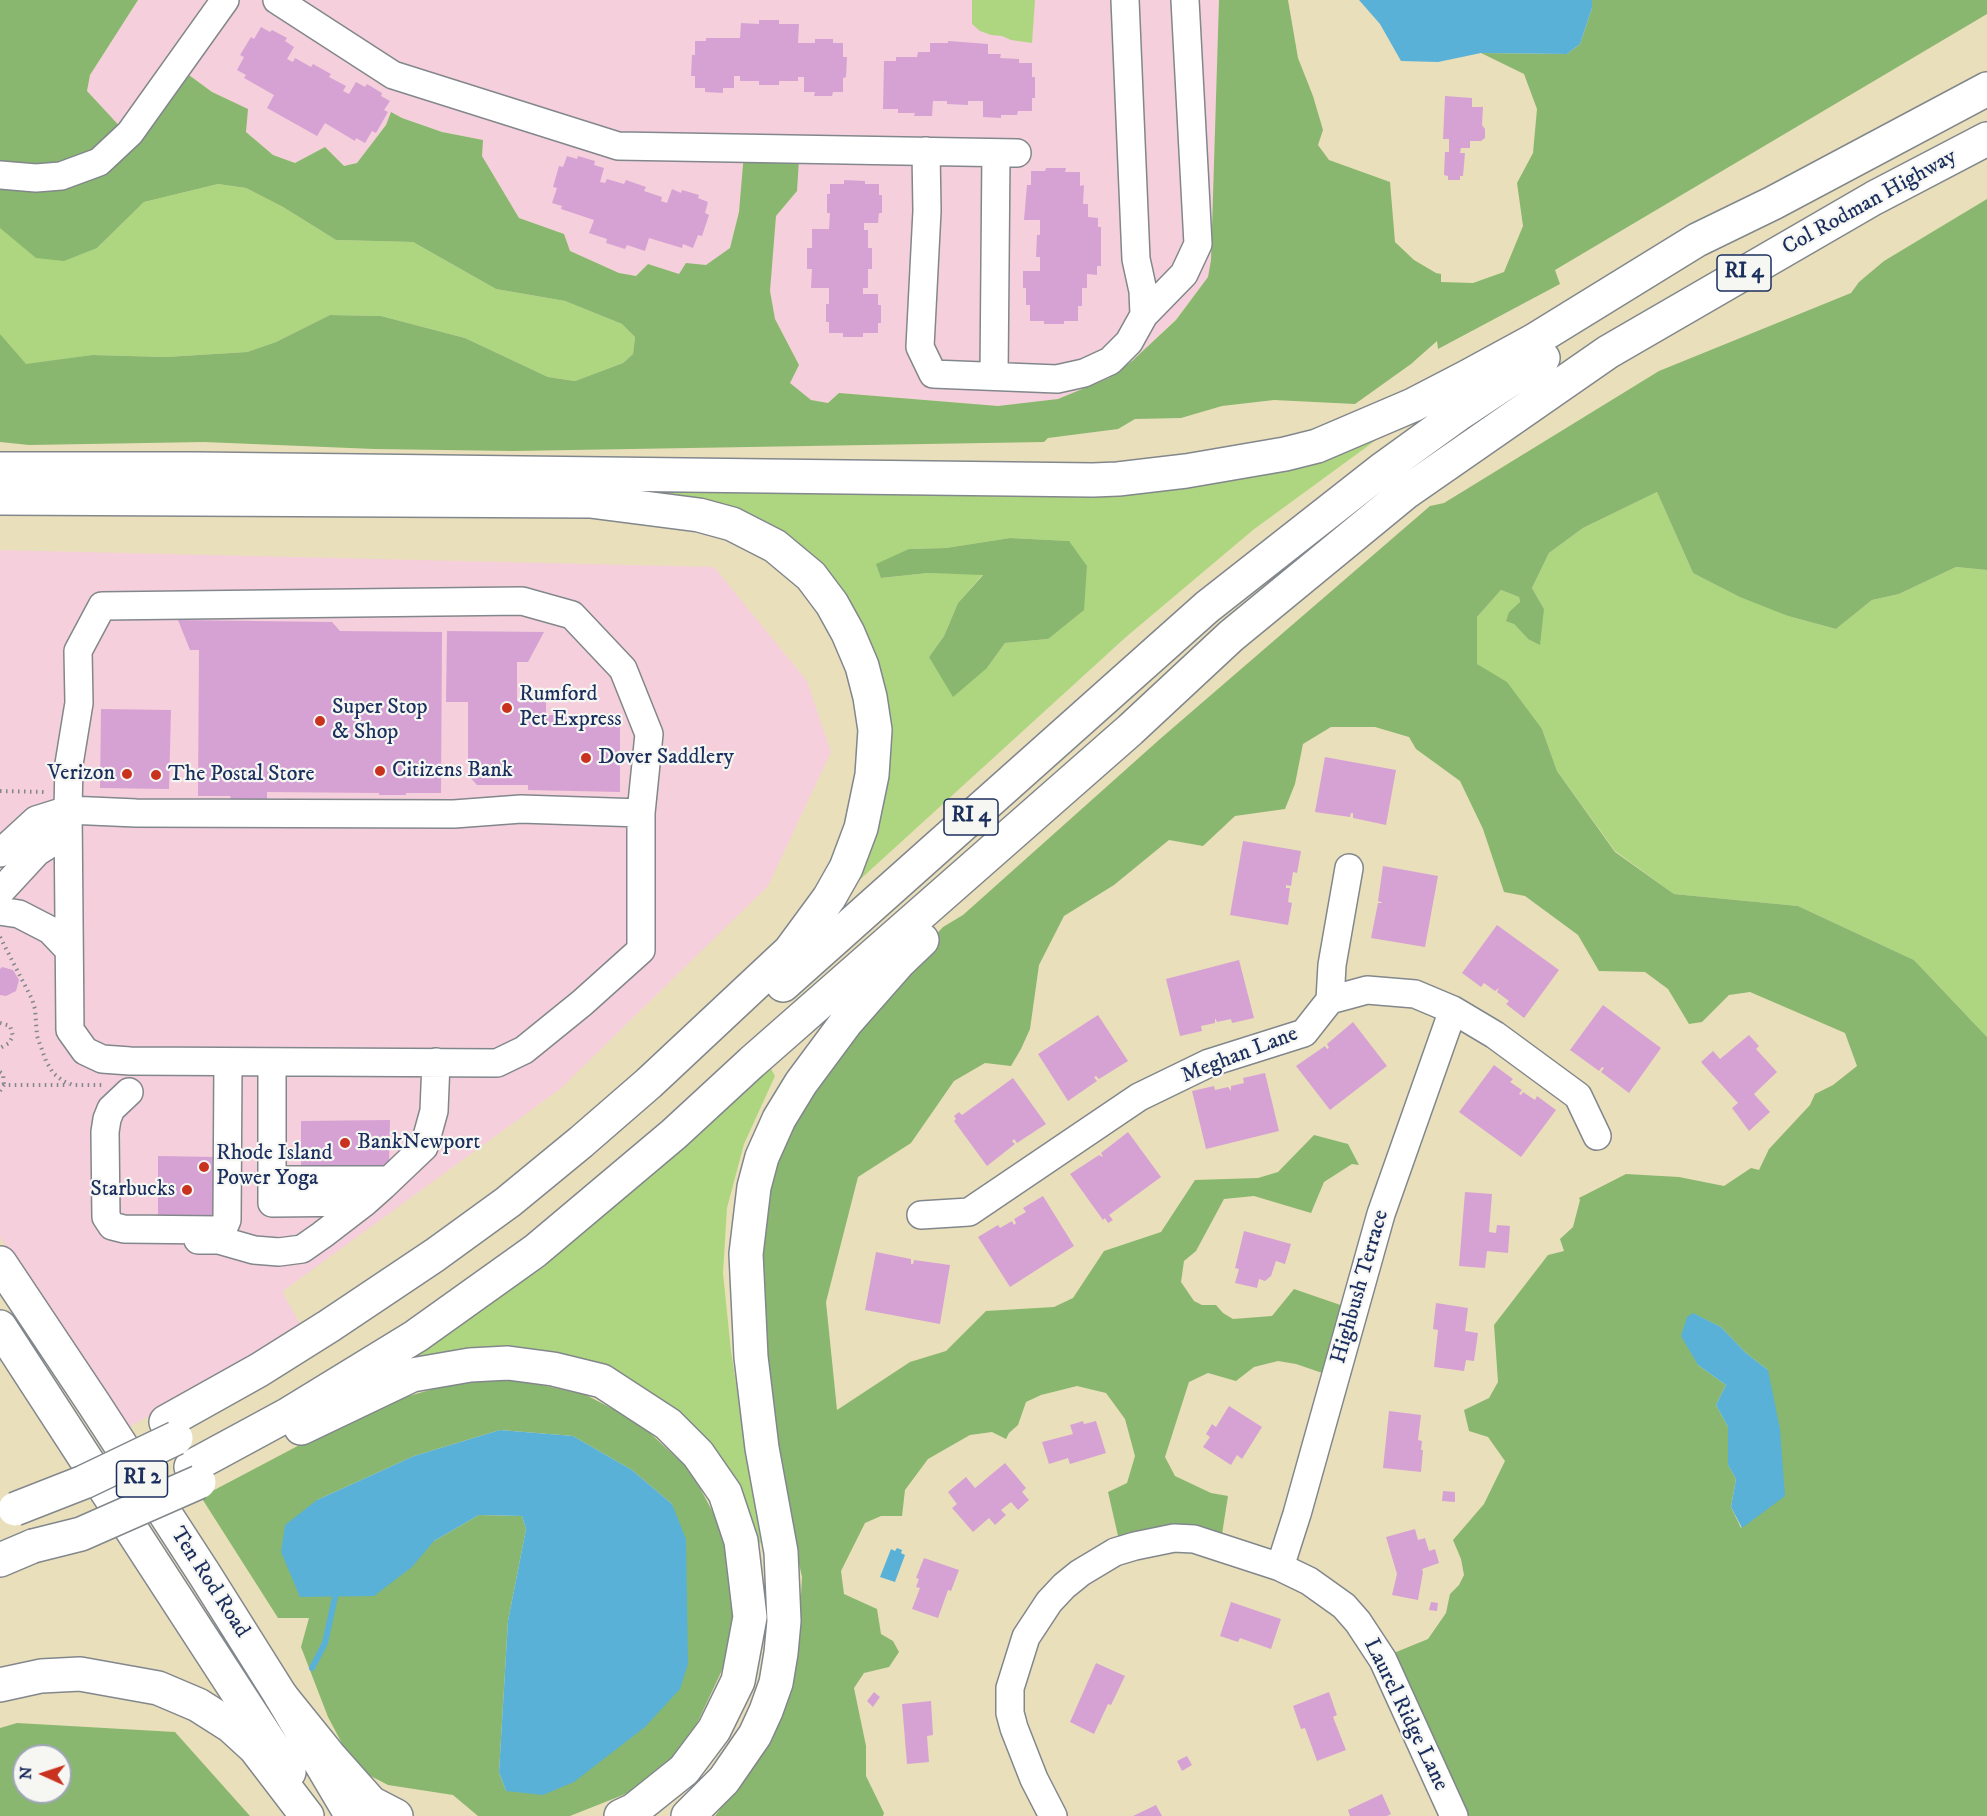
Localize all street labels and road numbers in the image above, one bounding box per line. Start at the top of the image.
street label: Col Rodman Highway [1778,144,1962,262]
road number: RI 4 [1717,255,1771,291]
road number: RI 4 [944,799,998,835]
street label: Meghan Lane [1178,1022,1302,1090]
street label: Highbush Terrace [1326,1207,1396,1367]
road number: RI 2 [116,1461,168,1497]
street label: Ten Rod Road [164,1523,254,1643]
street label: Laurel Ridge Lane [1357,1635,1453,1795]

